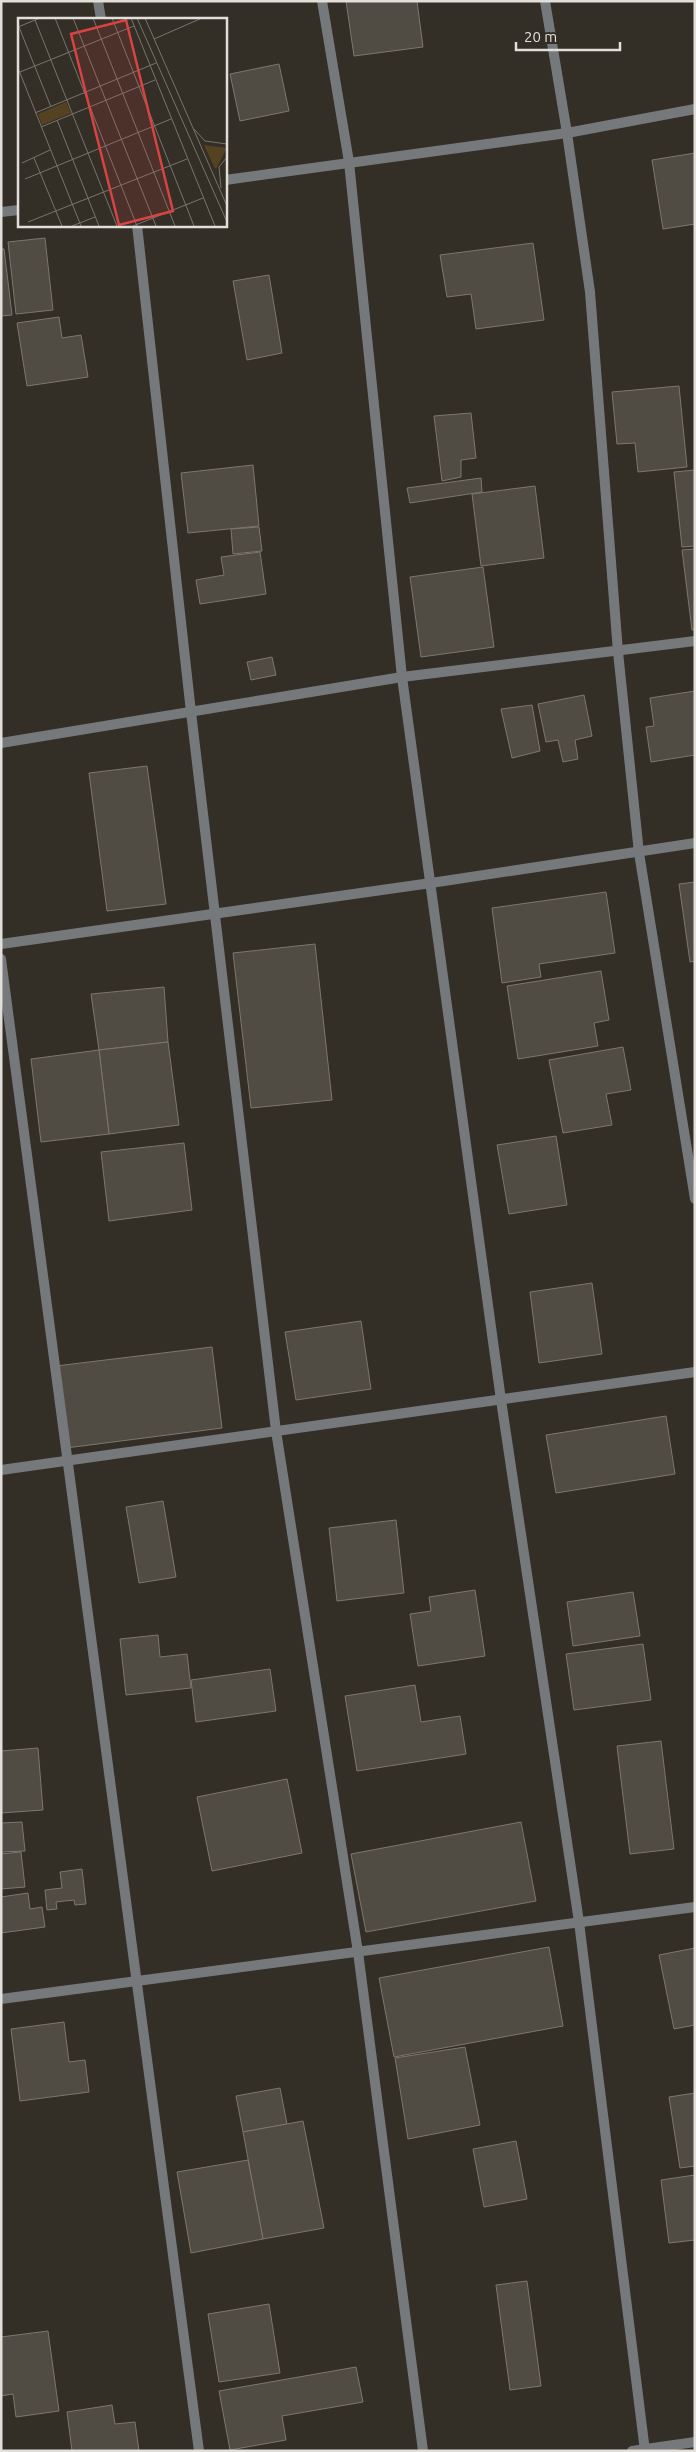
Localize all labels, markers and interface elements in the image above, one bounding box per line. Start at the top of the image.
inset map [18,18,226,226]
scale bar [516,20,620,52]
text: 20 m [524,28,557,45]

